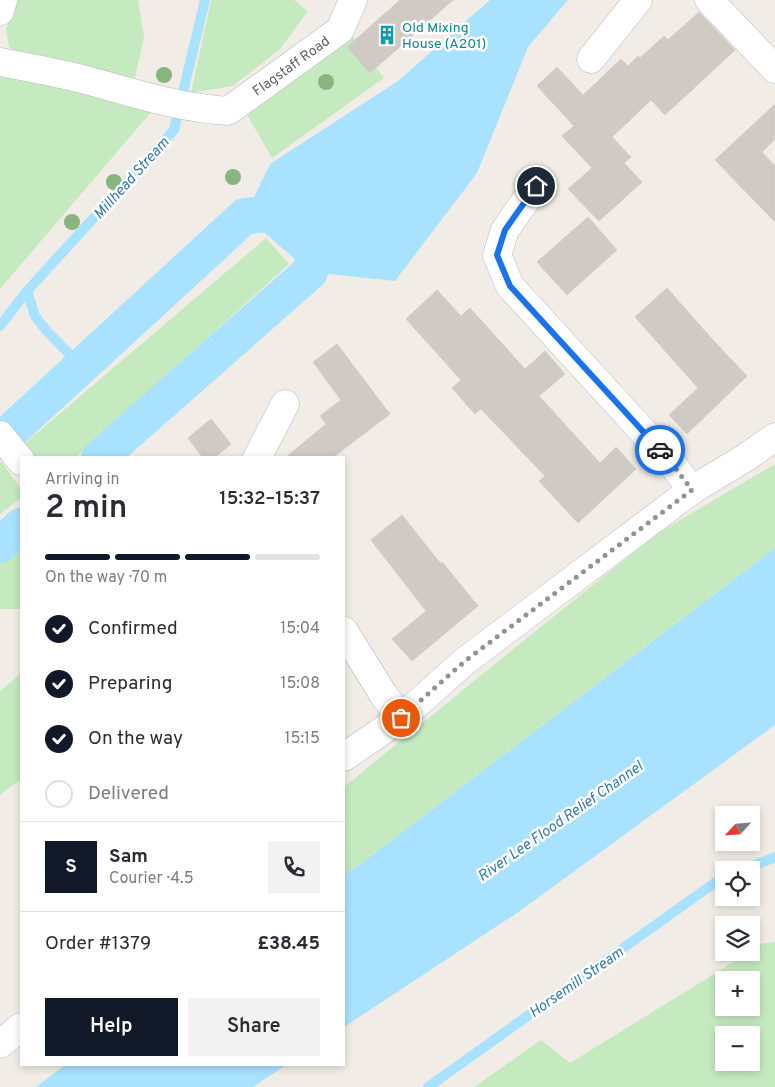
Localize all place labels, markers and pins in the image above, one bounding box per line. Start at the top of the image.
place label: Old Mixing House (A201) [402,20,486,53]
building icon: Old Mixing House (A201) [376,24,398,46]
pin [515,165,557,207]
pin [380,697,422,739]

